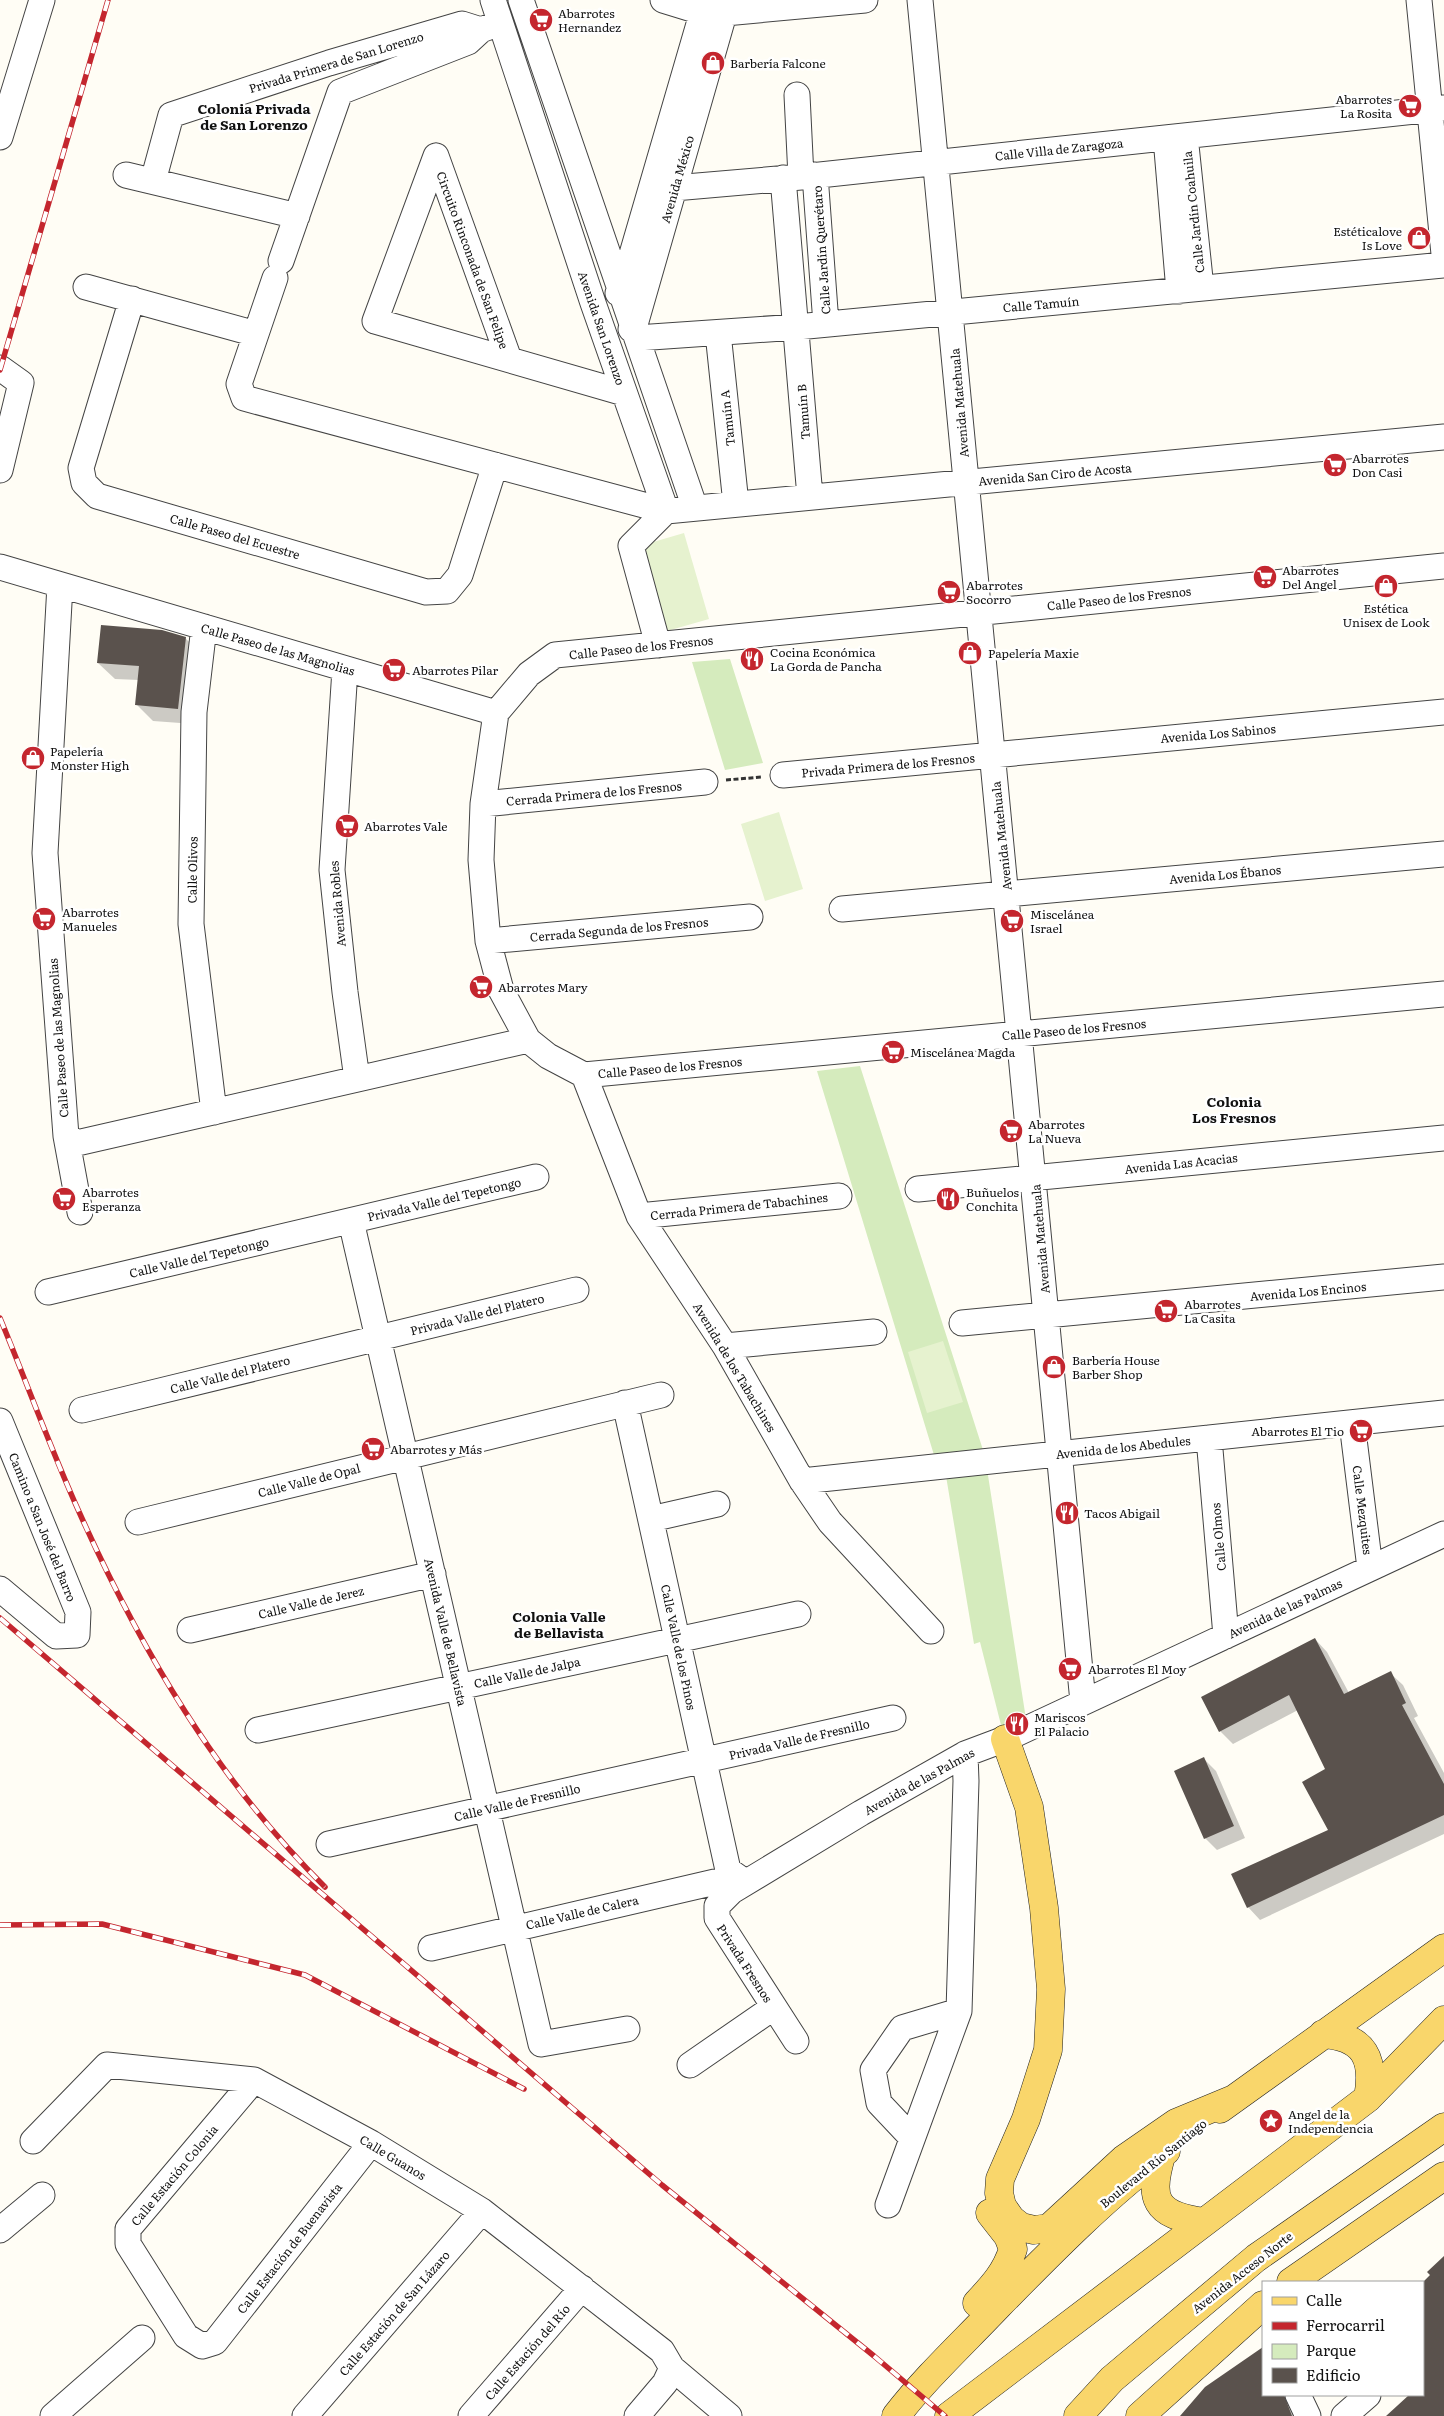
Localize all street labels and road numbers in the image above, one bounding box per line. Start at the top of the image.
street label: Privada Primera de San Lorenzo [246,27,426,97]
street label: Avenida México [656,133,698,225]
street label: Calle Villa de Zaragoza [994,133,1125,165]
street label: Calle Jardín Coahuila [1178,150,1208,274]
street label: Circuito Rinconada de San Felipe [432,169,514,351]
street label: Calle Jardín Querétaro [808,185,834,315]
street label: Avenida San Lorenzo [574,269,630,387]
street label: Calle Tamuín [1002,292,1080,316]
street label: Avenida Matehuala [945,347,973,458]
street label: Tamuín B [792,384,814,440]
street label: Tamuín A [715,389,739,447]
street label: Avenida San Ciro de Acosta [978,458,1133,490]
street label: Calle Paseo del Ecuestre [168,509,302,563]
street label: Calle Paseo de los Fresnos [1046,581,1192,615]
street label: Calle Paseo de las Magnolias [199,618,358,680]
street label: Calle Paseo de los Fresnos [568,630,714,664]
street label: Avenida Los Sabinos [1160,719,1277,747]
street label: Privada Primera de los Fresnos [801,748,976,782]
street label: Cerrada Primera de los Fresnos [505,776,683,810]
street label: Avenida Matehuala [986,780,1016,892]
street label: Calle Olivos [182,836,202,904]
street label: Avenida Robles [324,860,350,948]
street label: Avenida Los Ébanos [1168,860,1282,888]
street label: Cerrada Segunda de los Fresnos [529,912,710,946]
street label: Calle Paseo de las Magnolias [43,957,73,1118]
street label: Calle Paseo de los Fresnos [1001,1014,1147,1044]
street label: Calle Paseo de los Fresnos [597,1052,743,1082]
street label: Avenida Las Acacias [1124,1148,1239,1178]
street label: Privada Valle del Tepetongo [365,1173,523,1225]
street label: Avenida Matehuala [1026,1183,1054,1294]
street label: Cerrada Primera de Tabachines [649,1188,829,1224]
street label: Calle Valle del Tepetongo [127,1232,271,1282]
street label: Avenida Los Encinos [1249,1277,1368,1305]
street label: Privada Valle del Platero [408,1289,546,1339]
street label: Avenida de los Tabachines [689,1299,781,1436]
street label: Calle Valle del Platero [168,1350,292,1398]
street label: Avenida de los Abedules [1055,1431,1192,1463]
street label: Camino a San José del Barro [5,1450,81,1604]
street label: Calle Valle de Opal [256,1459,362,1501]
street label: Calle Mezquites [1349,1464,1377,1556]
street label: Calle Olmos [1206,1502,1230,1572]
street label: Avenida Valle de Bellavista [420,1556,472,1708]
street label: Avenida de las Palmas [1225,1573,1345,1642]
street label: Calle Valle de Jerez [256,1581,366,1623]
street label: Calle Valle de los Pinos [657,1582,701,1712]
street label: Calle Valle de Jalpa [472,1652,583,1692]
street label: Privada Valle de Fresnillo [727,1714,871,1764]
street label: Avenida de las Palmas [860,1743,978,1819]
street label: Calle Valle de Fresnillo [452,1779,582,1825]
street label: Calle Valle de Calera [524,1890,641,1934]
street label: Privada Fresnos [713,1920,777,2006]
street label: Boulevard Río Santiago [1096,2114,1210,2212]
street label: Calle Estación Colonia [126,2120,222,2229]
street label: Calle Guanos [356,2130,430,2184]
street label: Calle Estación de Buenavista [232,2178,346,2317]
street label: Avenida Acceso Norte [1188,2227,1296,2317]
street label: Calle Estación de San Lázaro [334,2246,454,2380]
street label: Calle Estación del Río [480,2300,574,2404]

